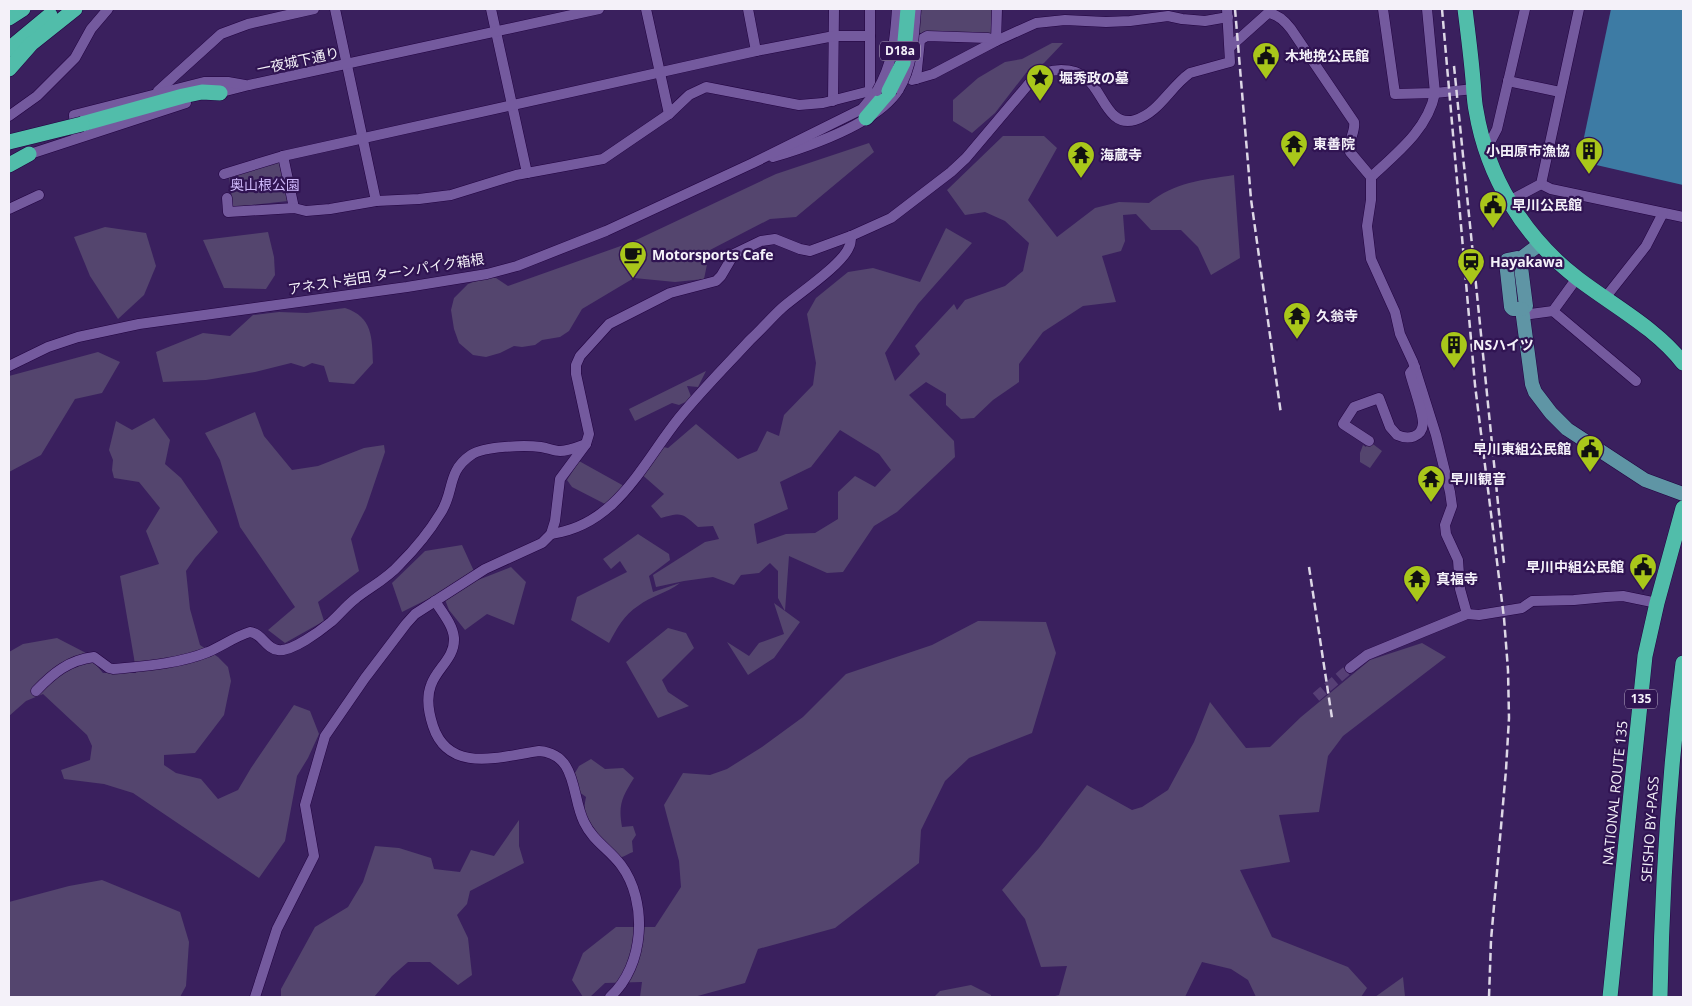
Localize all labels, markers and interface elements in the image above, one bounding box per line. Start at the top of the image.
road number: D18a [880,41,920,60]
public building icon: 木地挽公民館 [1251,41,1281,80]
street label: 一夜城下通り [255,42,341,79]
place label: 木地挽公民館 [1285,46,1369,65]
place icon: 堀秀政の墓 [1025,63,1055,102]
place label: 堀秀政の墓 [1059,68,1129,87]
temple icon: 東善院 [1279,129,1309,168]
place label: 東善院 [1313,134,1355,153]
building icon: 小田原市漁協 [1574,136,1604,175]
temple icon: 海蔵寺 [1066,140,1096,179]
place label: 小田原市漁協 [1486,141,1570,160]
place label: 海蔵寺 [1100,145,1142,164]
park label: 奥山根公園 [230,175,300,194]
public building icon: 早川公民館 [1478,190,1508,229]
place label: 早川公民館 [1512,195,1582,214]
cafe icon: Motorsports Cafe [618,240,648,279]
place label: Motorsports Cafe [652,245,774,264]
station icon: Hayakawa [1456,247,1486,286]
street label: アネスト岩田 ターンパイク箱根 [286,249,486,298]
place label: Hayakawa [1490,252,1563,271]
temple icon: 久翁寺 [1282,301,1312,340]
place label: 久翁寺 [1316,306,1358,325]
building icon: NSハイツ [1439,330,1469,369]
place label: NSハイツ [1473,335,1534,354]
public building icon: 早川東組公民館 [1575,434,1605,473]
place label: 早川東組公民館 [1473,439,1571,458]
temple icon: 早川観音 [1416,464,1446,503]
place label: 早川観音 [1450,469,1506,488]
public building icon: 早川中組公民館 [1628,552,1658,591]
place label: 早川中組公民館 [1526,557,1624,576]
temple icon: 真福寺 [1402,564,1432,603]
place label: 真福寺 [1436,569,1478,588]
road number: 135 [1625,690,1657,709]
street label: NATIONAL ROUTE 135 [1597,720,1632,866]
street label: SEISHO BY-PASS [1636,775,1663,882]

